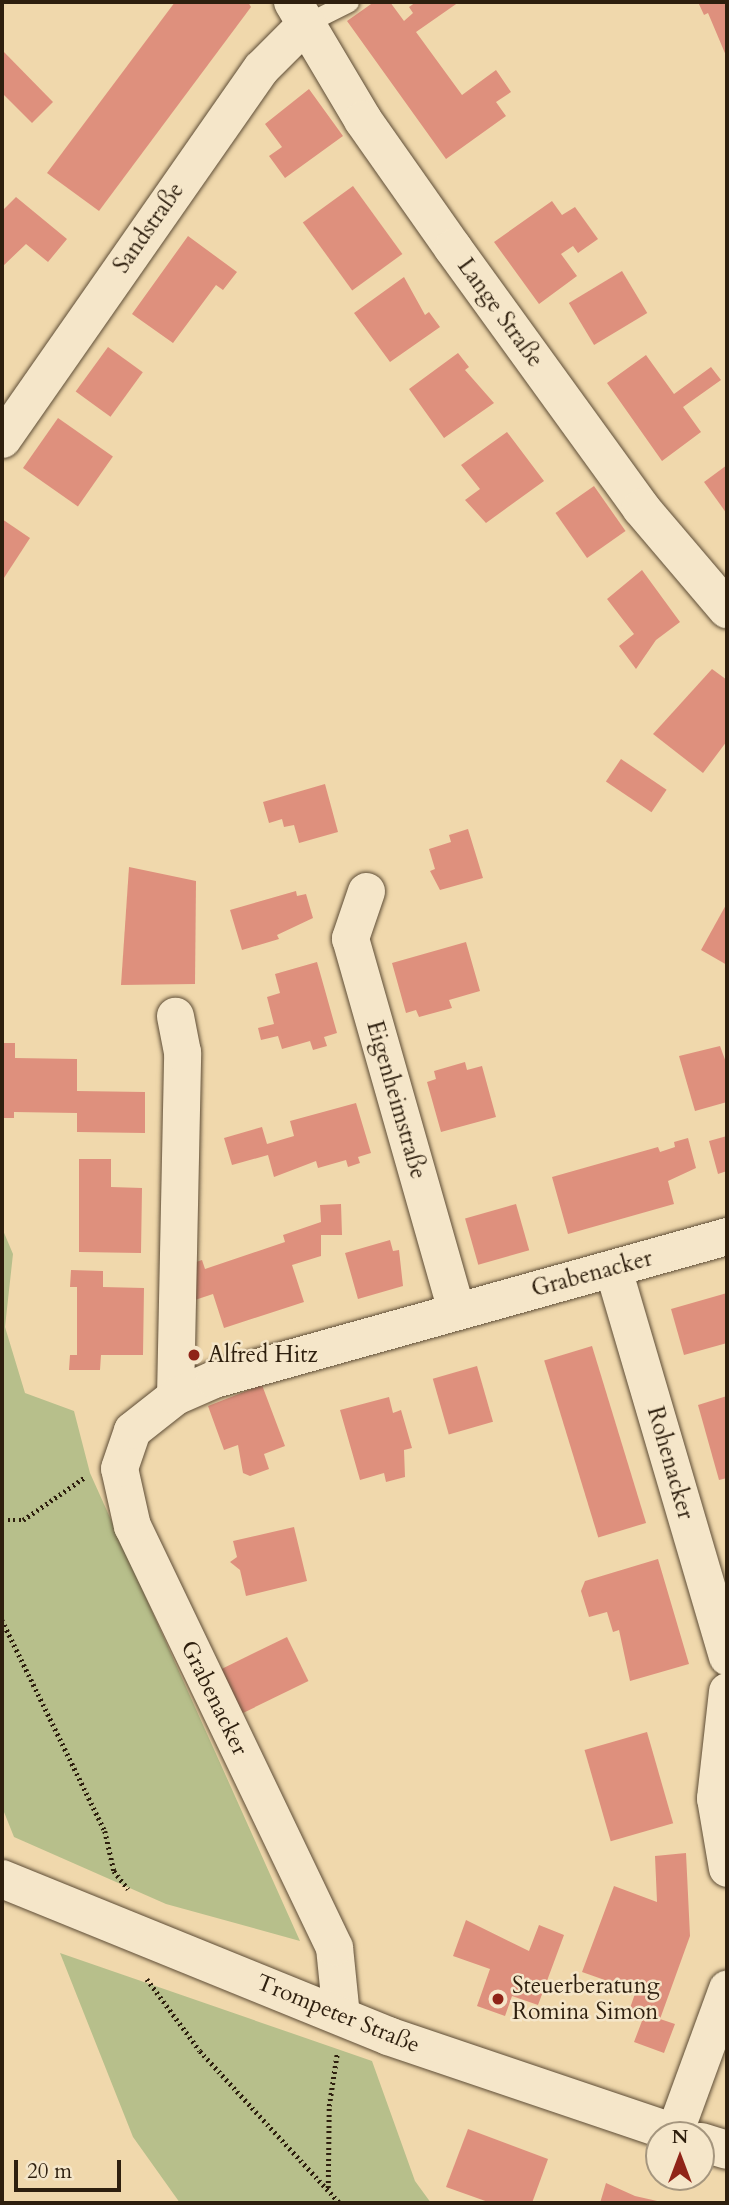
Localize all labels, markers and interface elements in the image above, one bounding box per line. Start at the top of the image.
street label: Sandstraße [108,177,190,279]
street label: Lange Straße [451,253,549,373]
street label: Eigenheimstraße [360,1018,432,1182]
street label: Grabenacker [529,1245,655,1303]
place label: Alfred Hitz [208,1341,318,1369]
marker: Alfred Hitz [186,1347,202,1363]
street label: Rohenacker [641,1403,699,1523]
street label: Grabenacker [174,1636,254,1760]
street label: Trompeter Straße [252,1969,424,2059]
place label: Steuerberatung Romina Simon [512,1972,660,2026]
marker: Steuerberatung Romina Simon [490,1991,506,2007]
north arrow [645,2121,715,2191]
text: N [672,2124,688,2150]
scale bar [18,2146,124,2190]
text: 20 m [27,2157,72,2186]

